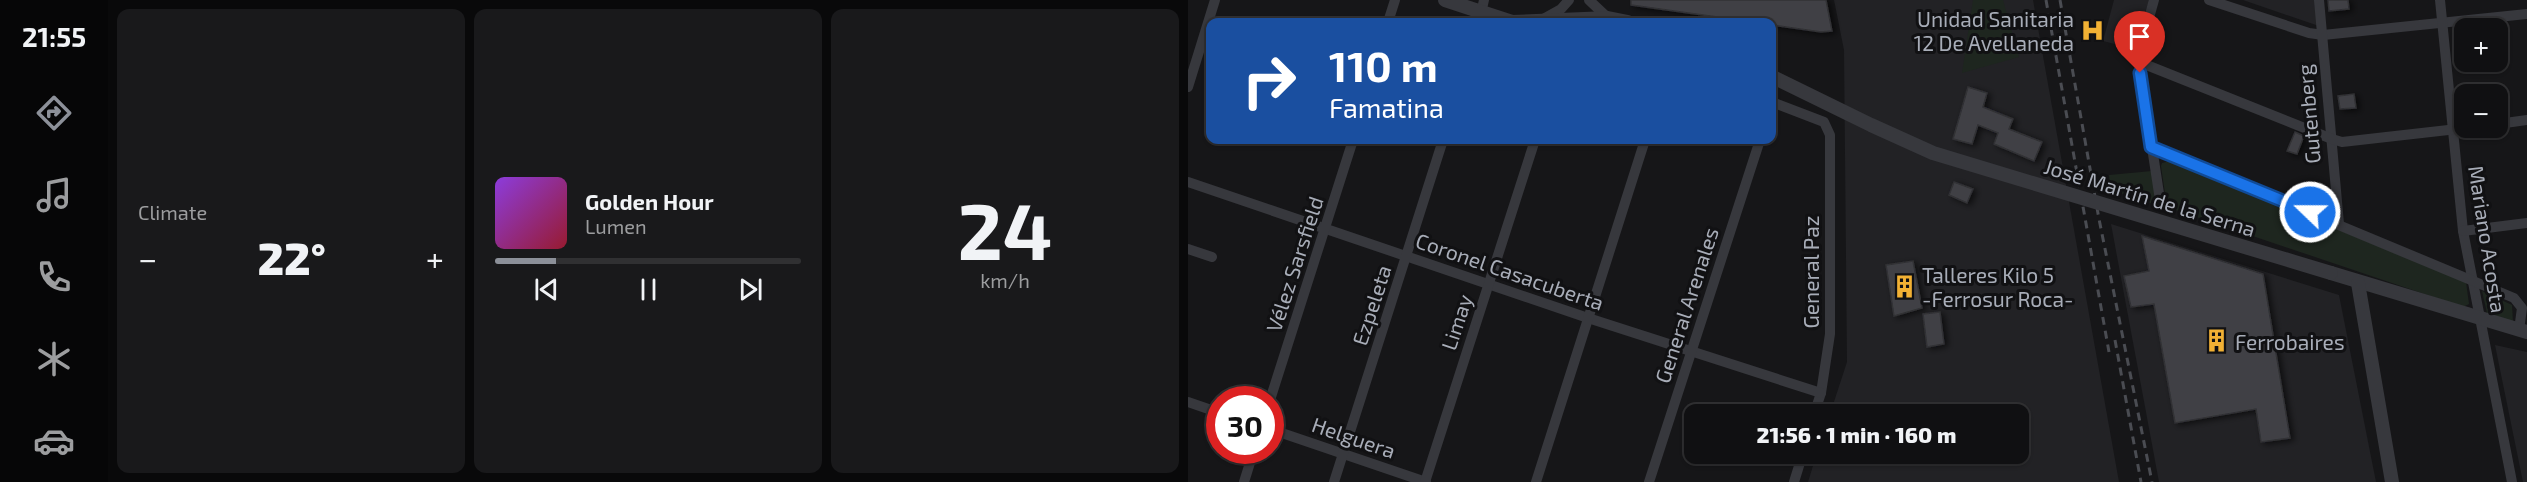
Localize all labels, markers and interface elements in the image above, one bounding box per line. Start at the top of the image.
place label: Unidad Sanitaria 12 De Avellaneda [1914,6,2074,55]
pin [2114,11,2165,73]
hospital icon: Unidad Sanitaria 12 De Avellaneda [2079,17,2105,43]
map controls [2454,18,2508,138]
button: + [2454,18,2508,72]
text: 21:55 [22,20,86,52]
icon: arrive [2123,20,2156,53]
text: 110 m [1329,40,1438,90]
icon: right [1230,42,1308,120]
street label: Gutenberg [2291,63,2325,165]
button: − [2454,84,2508,138]
text: Famatina [1329,91,1444,123]
icon: directions [33,92,75,134]
street label: José Martín de la Serna [2041,153,2259,241]
street label: Mariano Acosta [2464,164,2512,314]
icon: music [33,174,75,216]
position arrow [2278,180,2342,244]
text: 24 [957,182,1053,276]
text: Golden Hour [585,188,714,214]
street label: Vélez Sarsfield [1260,193,1328,335]
text: Climate [138,200,207,224]
text: Lumen [585,214,647,238]
street label: General Paz [1798,216,1823,328]
street label: General Arenales [1649,224,1723,386]
street label: Coronel Casacuberta [1413,227,1607,315]
text: 22° [257,230,326,284]
text: − [138,238,157,278]
text: + [426,238,444,278]
icon: phone [33,256,75,298]
street label: Ezpeleta [1346,262,1396,348]
place label: Talleres Kilo 5 -Ferrosur Roca- [1922,262,2074,311]
text: km/h [980,268,1030,292]
icon: previous [530,273,563,306]
icon: pause [632,273,665,306]
icon: next [734,273,767,306]
building icon: Talleres Kilo 5 -Ferrosur Roca- [1891,273,1917,299]
street label: Limay [1435,291,1477,353]
building icon: Ferrobaires [2204,328,2230,354]
place label: Ferrobaires [2235,329,2345,354]
icon: climate [33,338,75,380]
speed limit sign: 30 [1206,386,1284,464]
street label: Helguera [1309,411,1399,463]
icon: car [33,420,75,462]
text: 21:56 · 1 min · 160 m [1757,421,1956,447]

